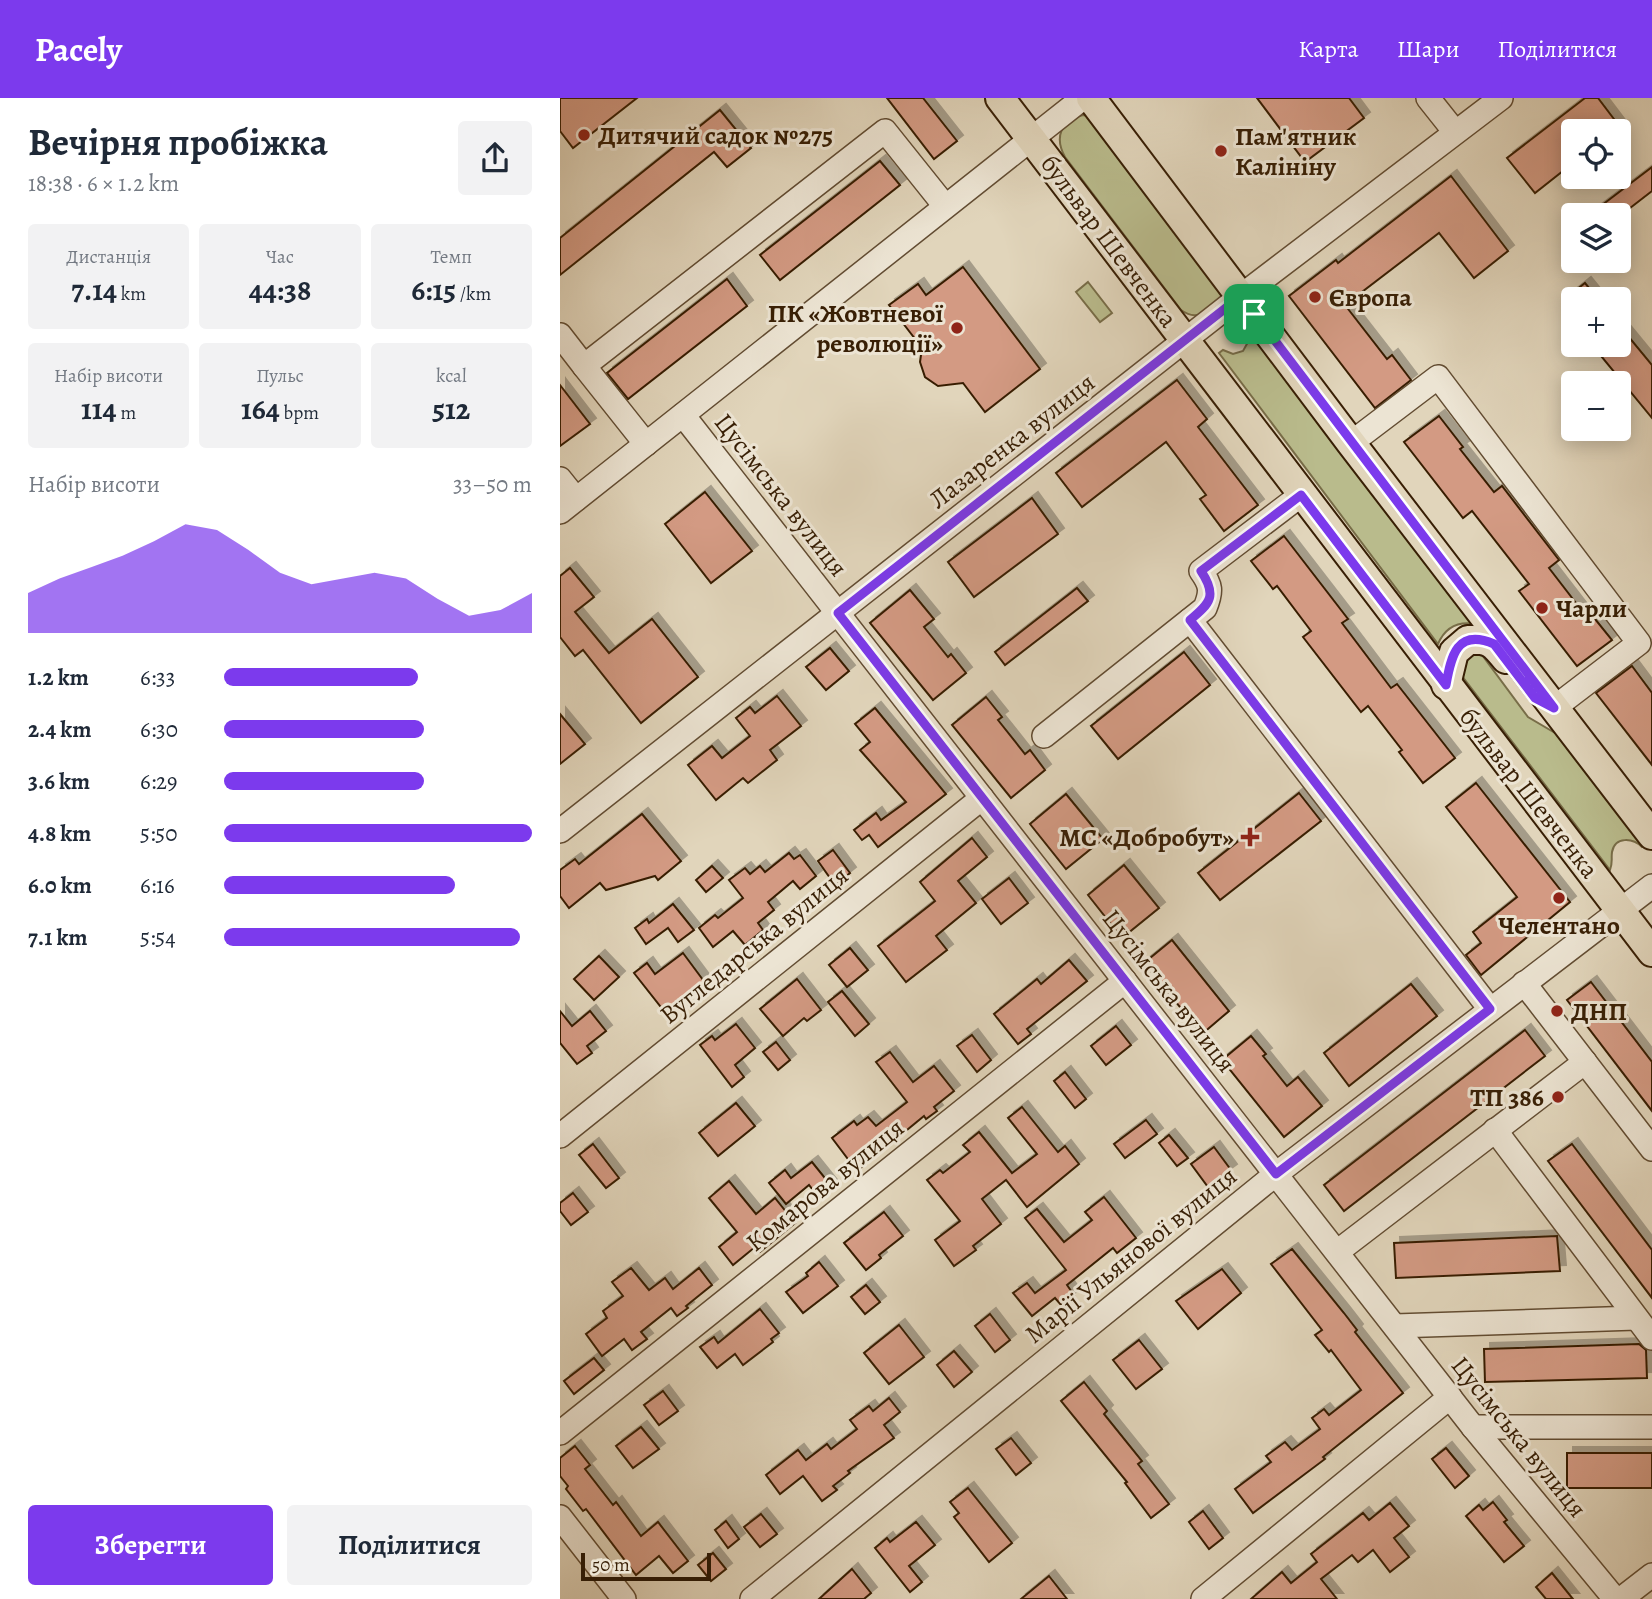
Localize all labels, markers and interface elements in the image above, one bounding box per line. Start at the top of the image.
text: Pacely [35,27,122,72]
text: Карта [1298,33,1359,65]
text: Шари [1397,33,1460,65]
text: Поділитися [1498,33,1617,65]
text: Вечірня пробіжка [28,116,328,168]
place label: Дитячий садок №275 [598,118,833,153]
place label: Пам'ятник Калініну [1235,119,1357,184]
map controls [1561,119,1631,441]
button: locate [1561,119,1631,189]
button: share [458,121,532,195]
marker: Дитячий садок №275 [576,127,592,143]
marker: Пам'ятник Калініну [1213,143,1229,159]
street label: бульвар Шевченка [1032,147,1186,335]
text: 18:38 · 6 × 1.2 km [28,168,179,199]
button: layers [1561,203,1631,273]
text: Дистанція [66,244,151,270]
text: Час [266,244,294,270]
text: Темп [431,244,472,270]
text: 7.14 [71,270,117,310]
text: 44:38 [249,270,311,310]
text: 6:15 [411,270,456,310]
place label: Європа [1329,280,1412,315]
text: km [117,281,146,307]
text: /km [456,281,491,307]
pin [1224,284,1284,344]
button: + [1561,287,1631,357]
marker: Європа [1307,289,1323,305]
icon: arrive [1235,295,1273,333]
place label: ПК «Жовтневої революції» [768,296,943,361]
marker: ПК «Жовтневої революції» [949,320,965,336]
text: Набір висоти [54,363,163,389]
text: Пульс [256,363,304,389]
text: kcal [436,363,467,389]
street label: Лазаренка вулиця [922,365,1102,517]
button: − [1561,371,1631,441]
text: 114 [81,389,117,429]
text: 164 [241,389,280,429]
text: 512 [432,389,470,429]
text: m [117,400,136,426]
text: bpm [280,400,319,426]
street label: Цусімська вулиця [706,406,856,584]
text: Набір висоти [28,469,160,500]
text: 33–50 m [453,469,532,500]
place label: Чарли [1556,591,1627,626]
marker: Чарли [1534,600,1550,616]
text: 1.2 km [28,662,89,693]
text: 6:33 [140,662,175,693]
street label: бульвар Шевченка [1451,700,1607,886]
text: 2.4 km [28,714,91,745]
text: 6:30 [140,714,178,745]
text: 3.6 km [28,766,90,797]
text: 6:29 [140,766,178,797]
text: 4.8 km [28,818,91,849]
text: 5:50 [140,818,178,849]
place label: МС «Добробут» [1059,820,1234,855]
marker: МС «Добробут» [1240,827,1260,847]
street label: Вугледарська вулиця [652,858,856,1032]
text: 6.0 km [28,870,92,901]
text: 6:16 [140,870,175,901]
marker: Челентано [1551,890,1567,906]
street label: Цусімська вулиця [1094,902,1244,1080]
place label: Челентано [1498,908,1620,943]
text: 7.1 km [28,922,88,953]
text: 5:54 [140,922,176,953]
place label: ДНП [1571,994,1627,1029]
marker: ДНП [1549,1003,1565,1019]
place label: ТП 386 [1470,1080,1544,1115]
marker: ТП 386 [1550,1089,1566,1105]
street label: Комарова вулиця [739,1110,911,1260]
street label: Марії Ульянової вулиця [1018,1159,1244,1351]
street label: Цусімська вулиця [1443,1349,1595,1525]
button: Зберегти [28,1505,273,1585]
button: Поділитися [287,1505,532,1585]
scale bar [581,1550,710,1582]
text: 50 m [592,1552,630,1578]

